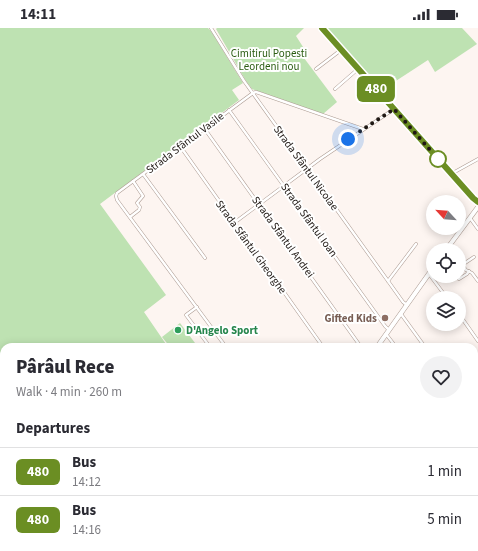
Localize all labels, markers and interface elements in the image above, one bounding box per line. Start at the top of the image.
text: 14:11 [20,4,56,25]
park label: Cimitirul Popesti Leordeni nou [231,46,307,74]
line badge: 480 [353,76,399,102]
text: 480 [365,79,387,99]
street label: Strada Sfântul Vasile [143,108,227,177]
street label: Strada Sfântul Nicolae [270,122,342,214]
your location [338,129,358,149]
unlabelled marker [429,150,447,168]
street label: Strada Sfântul Ioan [277,180,341,260]
street label: Strada Sfântul Andrei [248,193,318,281]
north arrow [426,195,466,235]
map controls [426,195,466,331]
street label: Strada Sfântul Gheorghe [212,197,290,297]
button: locate [426,243,466,283]
button: layers [426,291,466,331]
place label: Gifted Kids [324,311,377,326]
marker: Gifted Kids [380,313,390,323]
place label: D'Angelo Sport [186,323,259,338]
marker: D'Angelo Sport [173,325,183,335]
text: Pârâul Rece [16,354,114,381]
button: heart [420,356,462,398]
text: Walk · 4 min · 260 m [16,383,122,401]
text: Departures [16,418,90,439]
text: Bus [72,452,96,473]
text: 1 min [427,461,462,482]
text: 480 [27,462,49,482]
text: 14:12 [72,473,101,491]
text: Bus [72,500,96,521]
text: 5 min [427,509,462,530]
text: 480 [27,510,49,530]
text: 14:16 [72,521,101,539]

